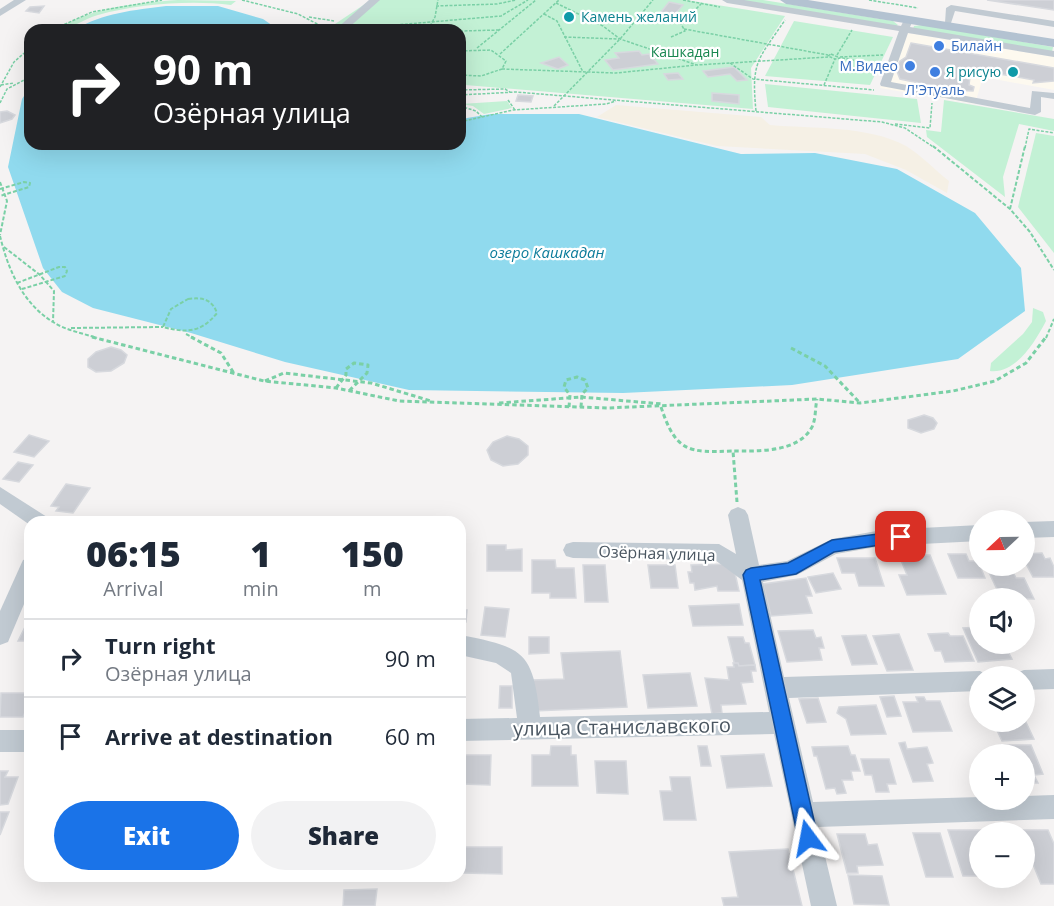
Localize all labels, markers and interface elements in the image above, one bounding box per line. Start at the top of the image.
place label: Камень желаний [581,7,697,26]
marker: Камень желаний [562,10,576,24]
place label: Билайн [951,36,1002,55]
marker: Билайн [932,39,946,53]
text: 90 m [153,40,253,97]
park label: Кашкадан [651,42,719,61]
icon: right [54,48,132,126]
place label: М.Видео [839,56,898,75]
marker: М.Видео [903,59,917,73]
place label: Я рисую [946,62,1001,81]
marker: Л'Этуаль [928,65,942,79]
marker: Я рисую [1006,65,1020,79]
place label: Л'Этуаль [905,80,965,99]
text: Озёрная улица [153,94,351,131]
water label: озеро Кашкадан [489,242,605,262]
north arrow [969,510,1035,576]
map controls [969,510,1035,888]
pin [875,511,926,562]
icon: arrive [884,520,917,553]
text: 06:15 [86,529,181,578]
text: 1 [250,529,271,578]
text: 150 [341,529,404,578]
street label: Озёрная улица [598,540,716,566]
text: Arrival [103,575,164,602]
text: min [243,575,279,602]
text: m [363,575,382,602]
button: sound [969,588,1035,654]
text: Turn right [105,630,216,660]
icon: right [54,642,87,675]
text: 90 m [385,643,436,673]
text: Озёрная улица [105,660,252,687]
button: layers [969,666,1035,732]
street label: улица Станиславского [513,711,731,742]
icon: arrive [54,720,87,753]
text: Arrive at destination [105,721,333,751]
text: 60 m [385,721,436,751]
button: + [969,744,1035,810]
button: Exit [54,801,239,870]
button: Share [251,801,436,870]
position arrow [776,806,840,870]
button: − [969,822,1035,888]

